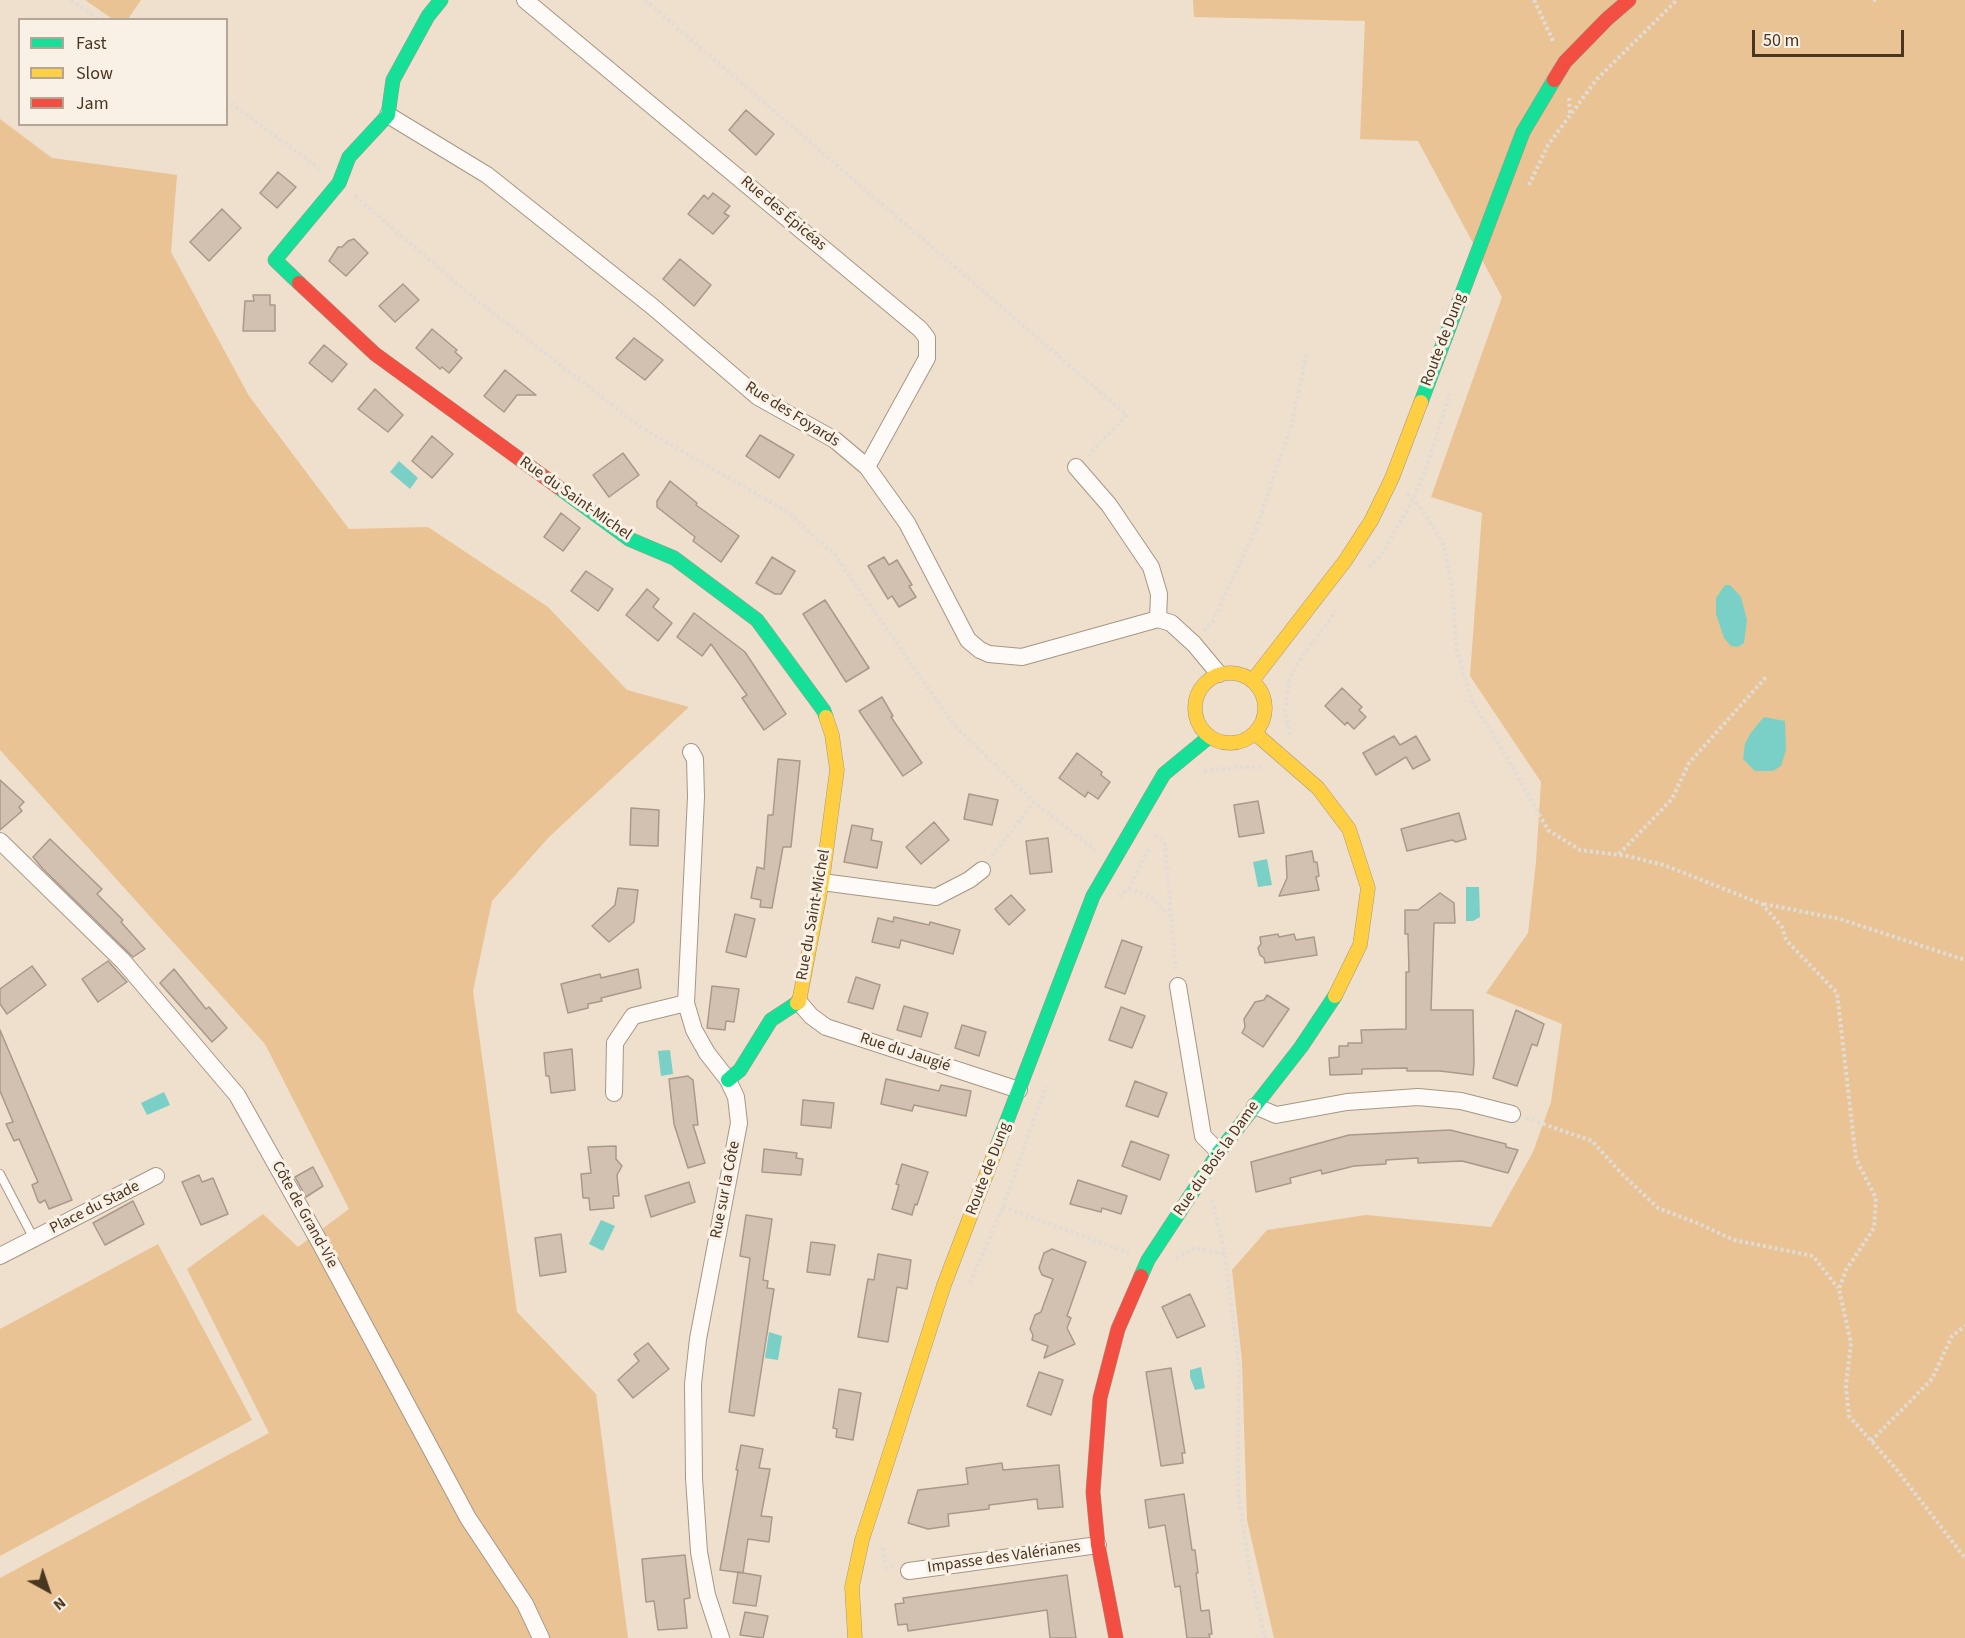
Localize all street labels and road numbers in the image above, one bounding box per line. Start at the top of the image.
street label: Rue des Épicéas [736,172,830,256]
street label: Route de Dung [1417,291,1471,389]
street label: Rue des Foyards [741,378,843,452]
street label: Rue du Saint-Michel [515,453,635,545]
street label: Rue du Saint-Michel [793,848,835,982]
street label: Rue du Jaugié [857,1029,953,1077]
street label: Rue du Bois la Dame [1170,1098,1264,1220]
street label: Route de Dung [962,1120,1016,1218]
street label: Rue sur la Côte [707,1140,745,1240]
street label: Côte de Grand-Vie [267,1158,341,1272]
street label: Place du Stade [47,1177,143,1239]
street label: Impasse des Valérianes [926,1538,1082,1578]

